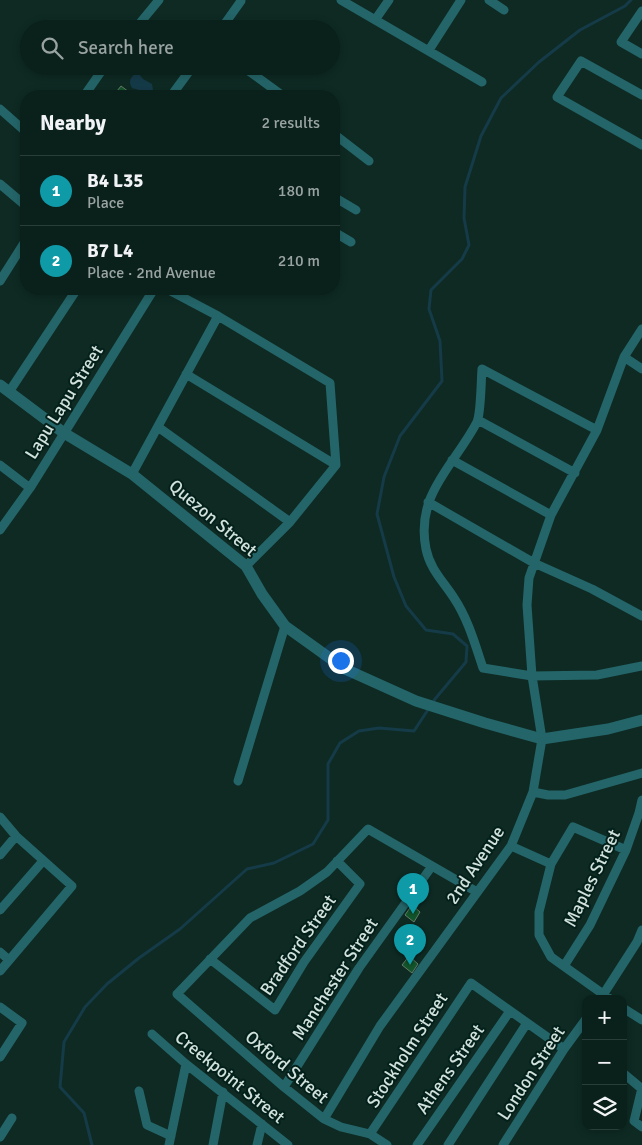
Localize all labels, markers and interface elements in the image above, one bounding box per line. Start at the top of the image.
search box [20,20,340,75]
icon: search [38,34,66,62]
text: Search here [78,36,174,60]
text: Nearby [40,110,106,136]
text: 2 results [261,113,320,133]
text: B4 L35 [87,169,144,193]
text: 1 [52,181,60,201]
text: 180 m [278,181,320,201]
text: Place [87,193,124,213]
text: B7 L4 [87,239,133,263]
text: 2 [52,251,60,271]
text: 210 m [278,251,320,271]
text: Place · 2nd Avenue [87,263,216,283]
street label: Lapu Lapu Street [20,341,108,463]
street label: Quezon Street [164,475,262,561]
your location [328,648,354,674]
street label: 2nd Avenue [441,822,509,908]
street label: Maples Street [559,826,625,930]
pin: 1 [397,873,429,914]
street label: Bradford Street [255,890,341,1000]
street label: Manchester Street [287,914,383,1044]
pin: 2 [394,924,426,965]
street label: Stockholm Street [362,988,452,1112]
map controls [582,995,627,1130]
button: + [582,995,627,1040]
street label: Athens Street [411,1020,489,1118]
street label: London Street [492,1022,570,1124]
street label: Creekpoint Street [171,1026,289,1128]
street label: Oxford Street [241,1026,333,1108]
button: − [582,1040,627,1085]
button: layers [582,1085,627,1130]

